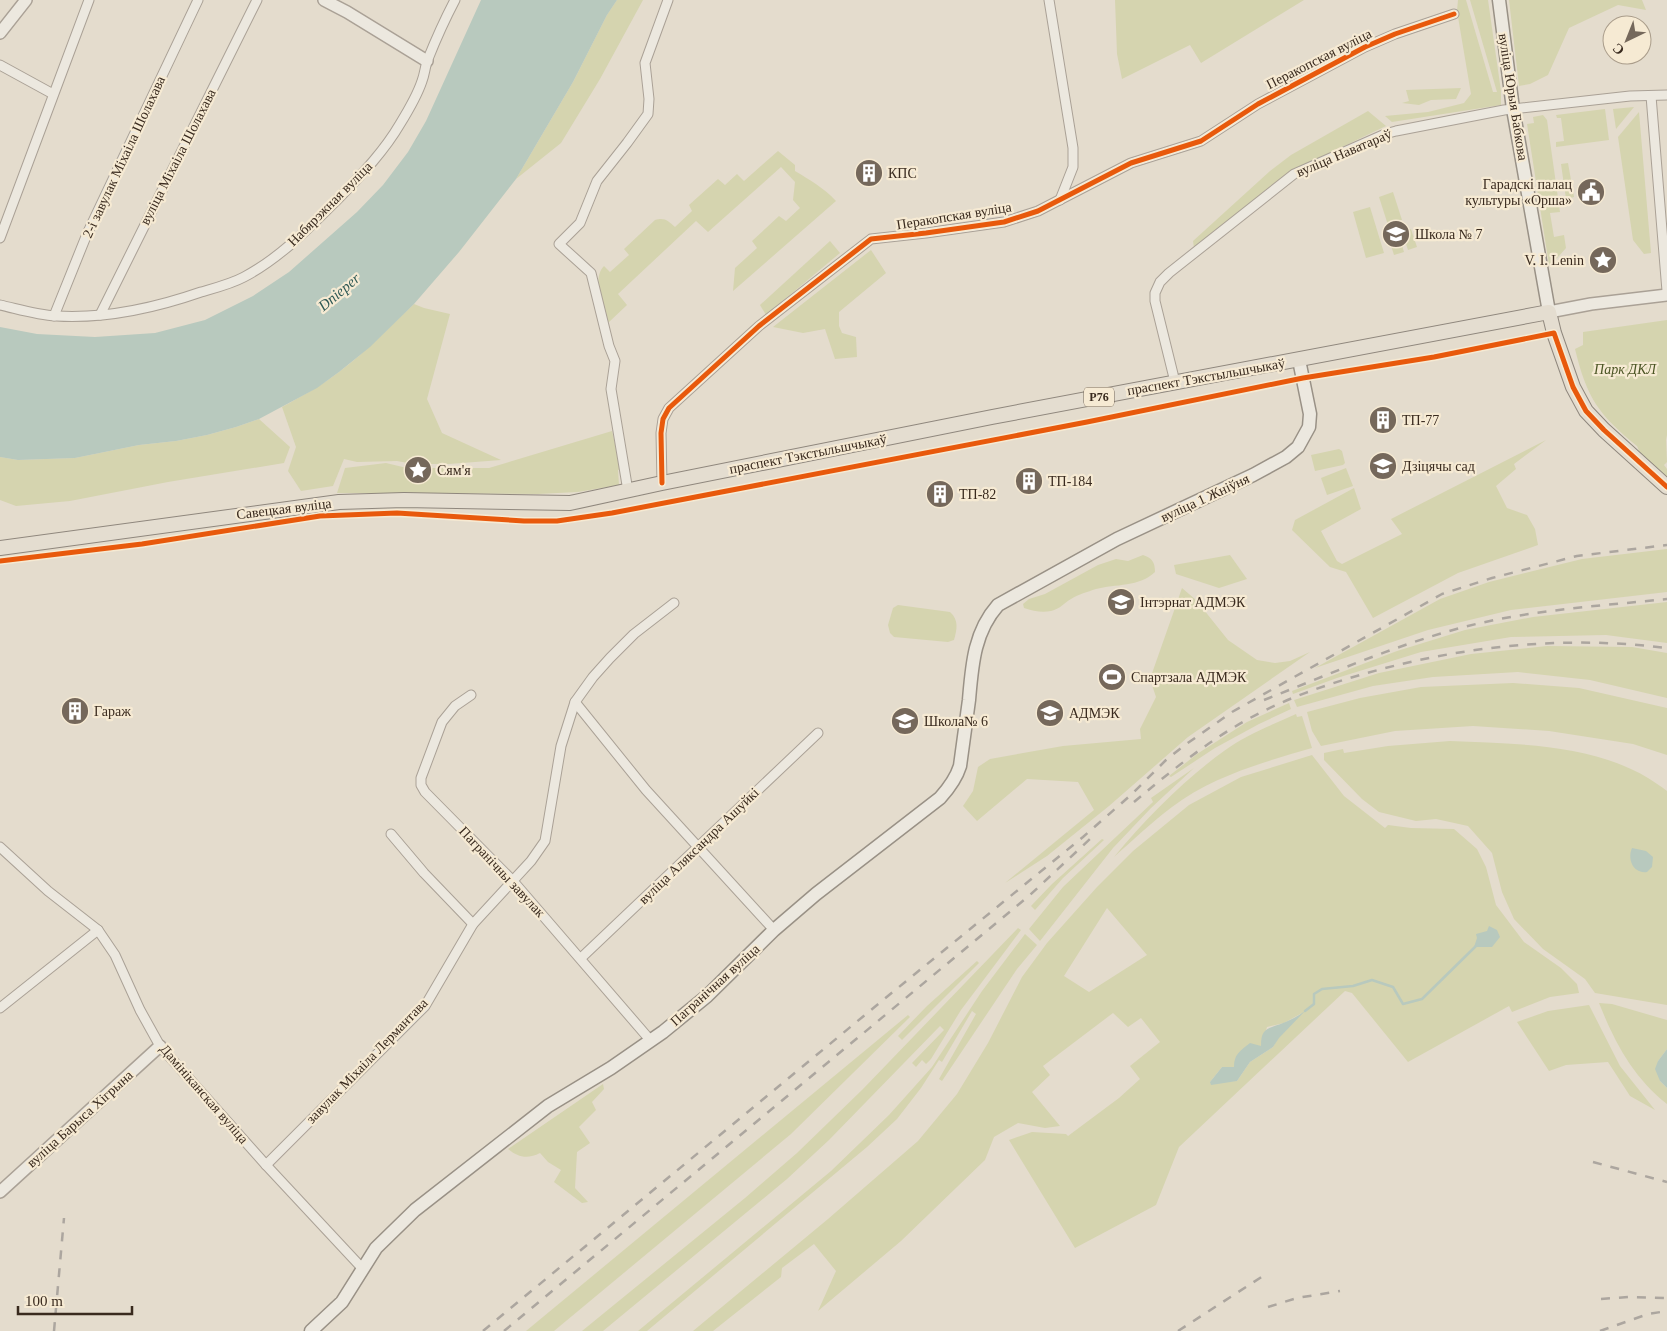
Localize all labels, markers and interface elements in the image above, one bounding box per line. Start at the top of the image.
north arrow [1602,15,1652,65]
street label: Перакопская вуліца [1264,26,1375,92]
street label: вуліца Юрыя Бабкова [1496,32,1531,162]
text: С [1610,40,1627,58]
street label: 2-і завулак Міхаіла Шолахава [80,73,168,240]
street label: вуліца Міхаіла Шолахава [137,86,219,227]
street label: вуліца Наватараў [1294,126,1394,180]
street label: Набярэжная вуліца [285,158,376,249]
building icon: КПС [854,158,884,188]
place label: КПС [888,166,917,181]
place label: Гарадскі палац культуры «Орша» [1465,177,1572,208]
public building icon: Гарадскі палац культуры «Орша» [1576,177,1606,207]
street label: Перакопская вуліца [895,199,1013,232]
school or university icon: Школа № 7 [1381,219,1411,249]
place label: Школа № 7 [1415,227,1483,242]
place icon: V. I. Lenin [1588,245,1618,275]
place label: V. I. Lenin [1524,253,1584,268]
water label: Dnieper [314,270,363,315]
street label: праспект Тэкстыльшчыкаў [1126,356,1286,398]
park label: Парк ДКЛ [1593,362,1657,377]
road number: Р76 [1084,388,1114,407]
building icon: ТП-77 [1368,405,1398,435]
place label: ТП-77 [1402,413,1439,428]
street label: праспект Тэкстыльшчыкаў [728,431,888,477]
school or university icon: Дзіцячы сад [1368,451,1398,481]
place icon: Сям'я [403,455,433,485]
place label: Дзіцячы сад [1402,459,1475,474]
place label: Сям'я [437,463,471,478]
building icon: ТП-184 [1014,466,1044,496]
street label: вуліца 1 Жніўня [1158,471,1252,525]
place label: ТП-184 [1048,474,1092,489]
building icon: ТП-82 [925,479,955,509]
place label: ТП-82 [959,487,996,502]
street label: Савецкая вуліца [236,496,333,522]
school or university icon: Інтэрнат АДМЭК [1106,587,1136,617]
place label: Інтэрнат АДМЭК [1140,595,1246,610]
sports icon: Спартзала АДМЭК [1097,662,1127,692]
place label: Спартзала АДМЭК [1131,670,1247,685]
building icon: Гараж [60,696,90,726]
school or university icon: АДМЭК [1035,698,1065,728]
place label: Гараж [94,704,131,719]
school or university icon: Школа№ 6 [890,706,920,736]
place label: АДМЭК [1069,706,1120,721]
place label: Школа№ 6 [924,714,988,729]
street label: вуліца Аляксандра Ашуйкі [636,785,762,907]
street label: Пагранічны завулак [456,824,548,921]
street label: Пагранічная вуліца [667,941,763,1029]
street label: завулак Міхаіла Лермантава [303,995,431,1127]
street label: Дамініканская вуліца [157,1041,252,1147]
street label: вуліца Барыса Хігрына [24,1067,137,1170]
scale bar [18,1284,131,1316]
text: 100 m [25,1293,63,1309]

